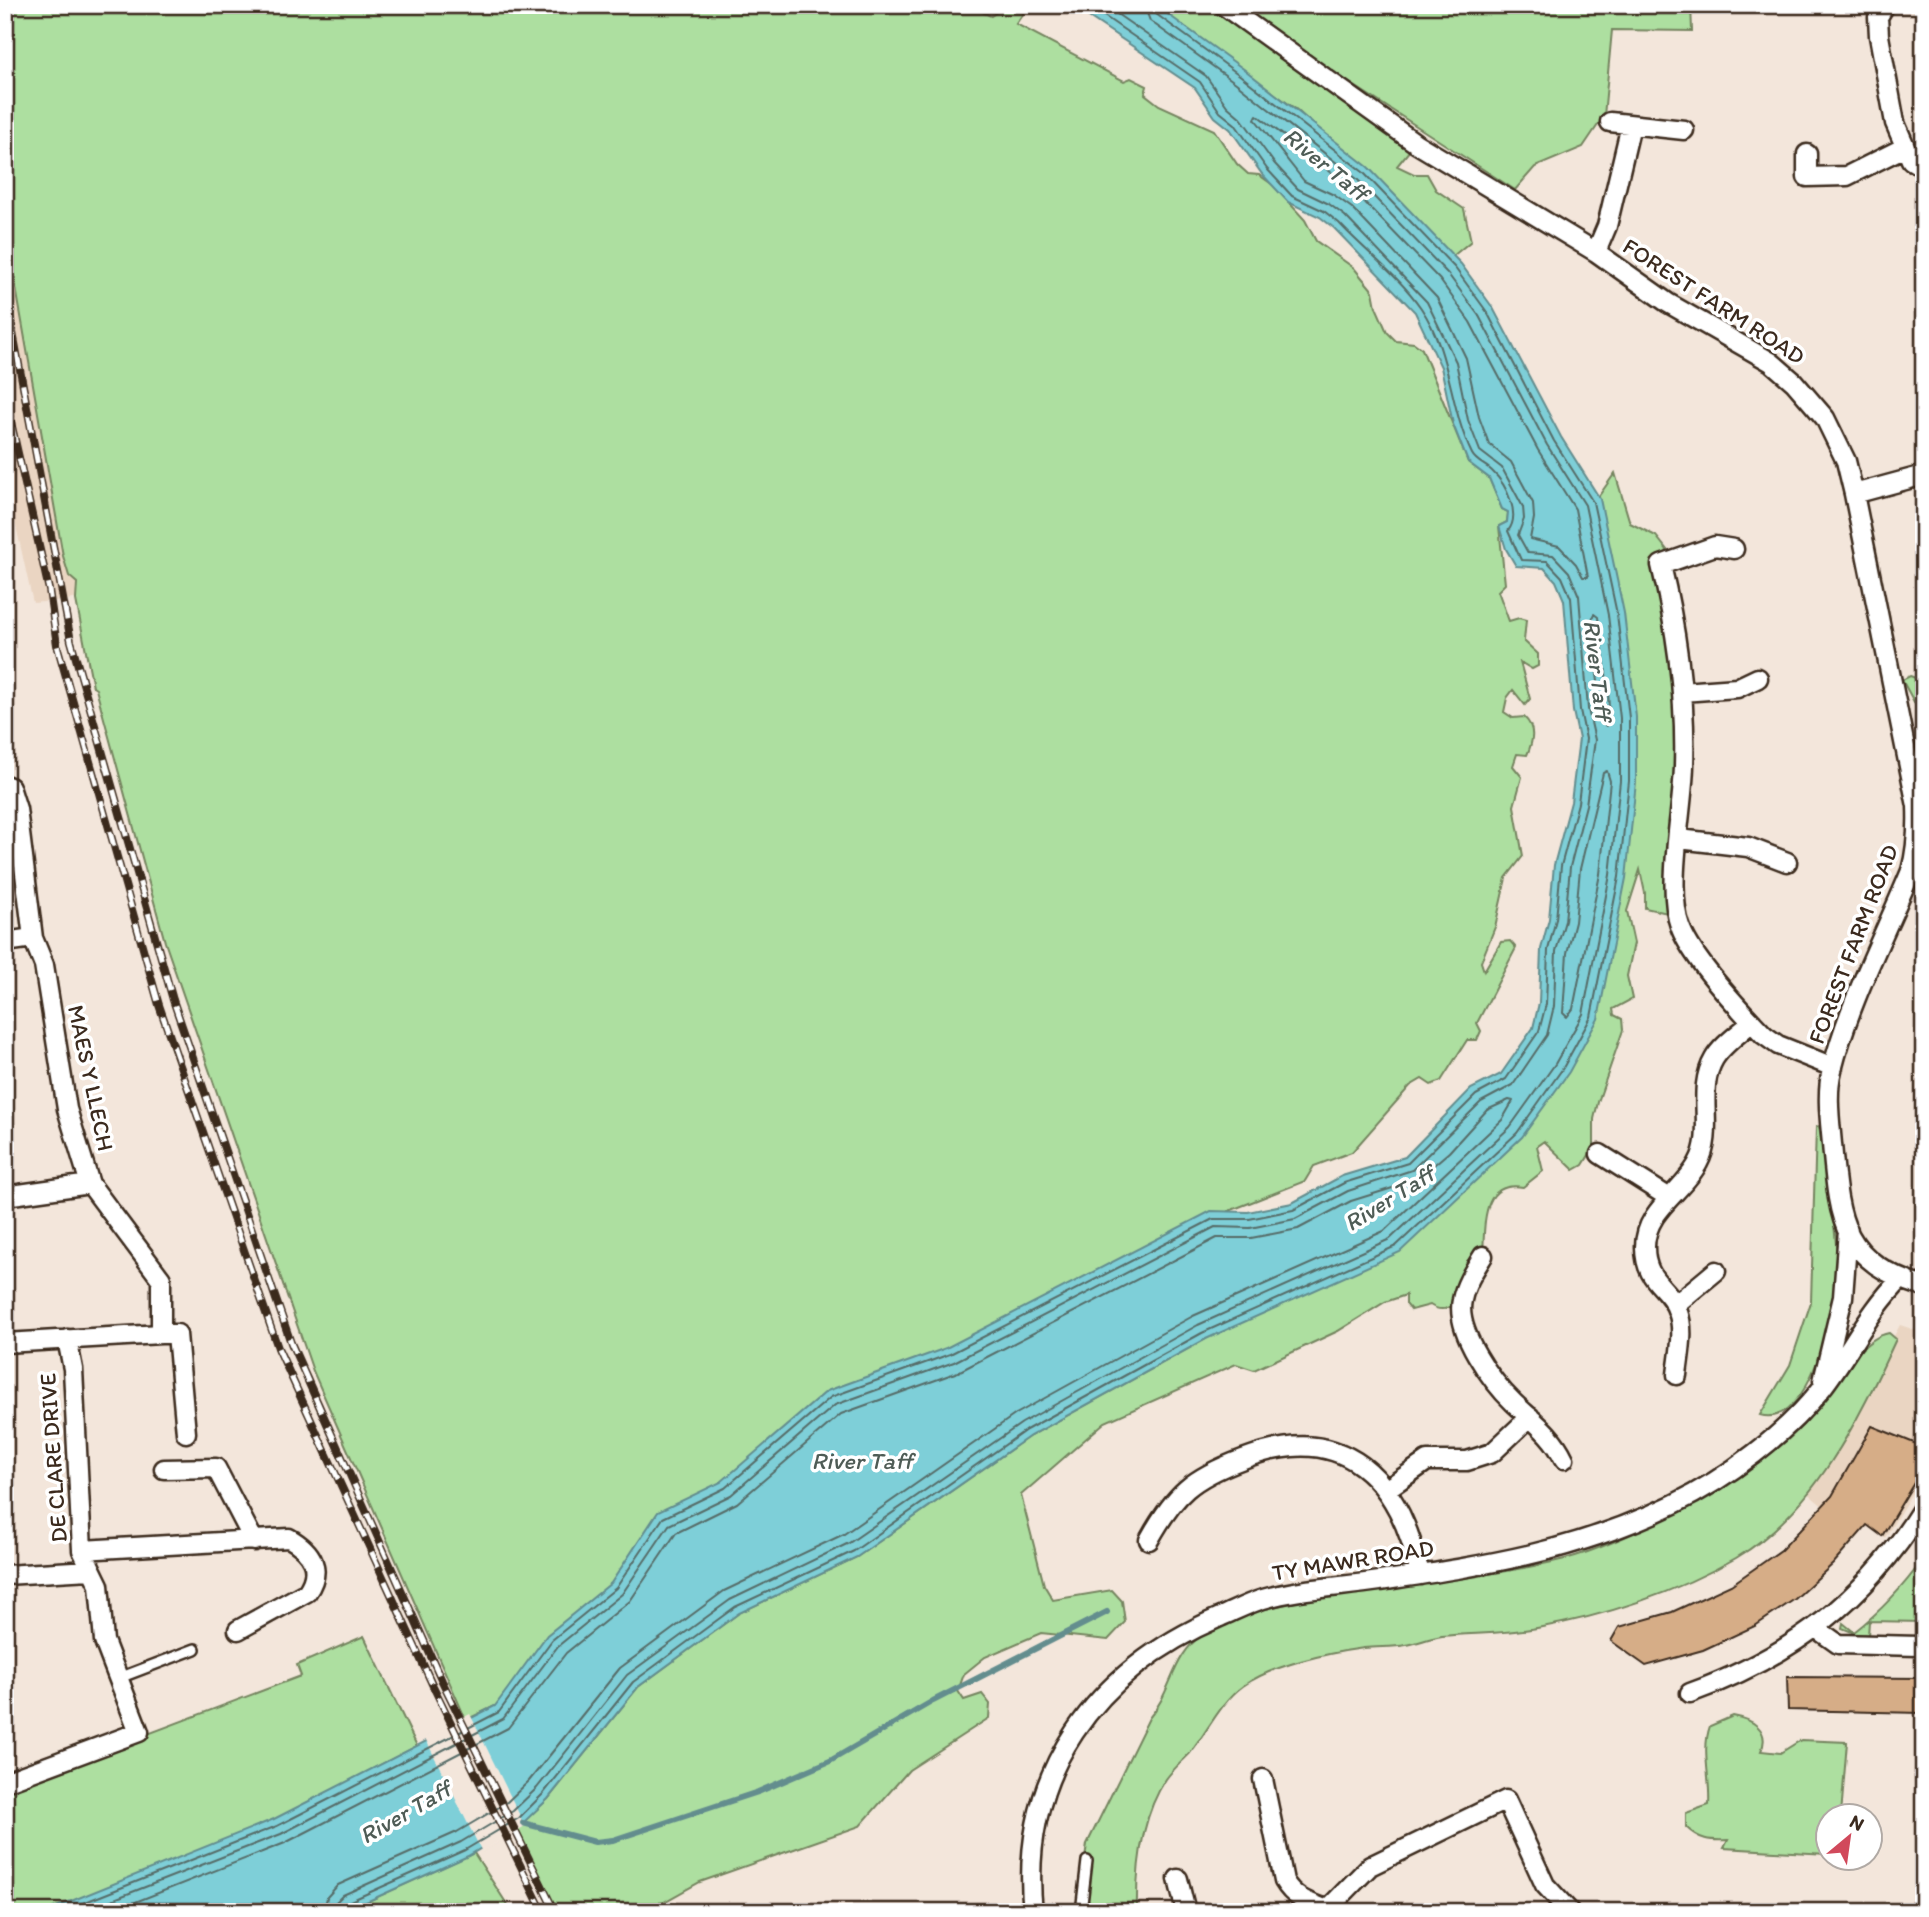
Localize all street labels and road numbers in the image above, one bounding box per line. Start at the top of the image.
street label: FOREST FARM ROAD [1618,232,1810,370]
street label: FOREST FARM ROAD [1802,840,1904,1048]
street label: MAES Y LLECH [62,1002,120,1154]
street label: DE CLARE DRIVE [33,1372,73,1544]
street label: TY MAWR ROAD [1270,1533,1436,1587]

